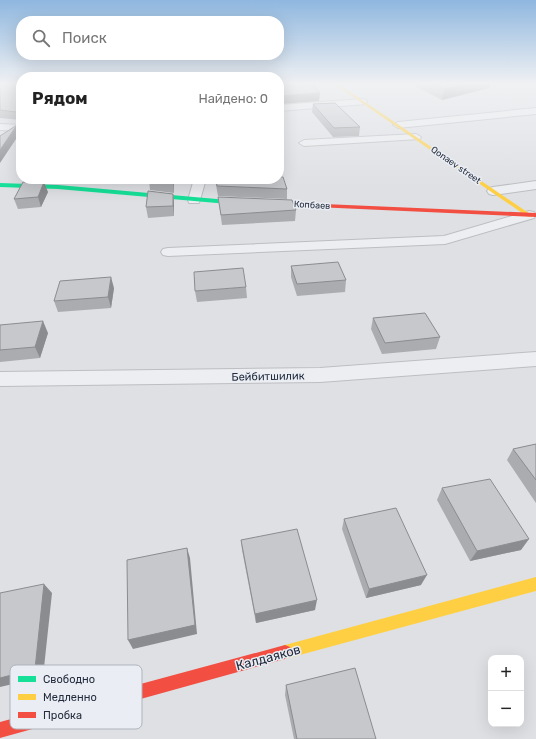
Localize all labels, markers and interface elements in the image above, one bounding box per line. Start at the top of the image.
search box [16,16,284,60]
icon: search [30,27,52,49]
text: Поиск [62,29,107,47]
text: Рядом [32,88,88,108]
text: Найдено: 0 [198,91,268,106]
street label: Qonaev street [429,144,483,186]
street label: Копбаев [294,199,330,211]
street label: Бейбитшилик [231,369,305,384]
street label: Калдаяков [234,642,302,673]
map controls [488,655,524,727]
button: + [488,655,524,691]
legend [10,665,142,729]
text: Свободно [43,673,95,686]
text: Медленно [43,691,97,704]
button: − [488,691,524,727]
text: Пробка [43,709,82,722]

